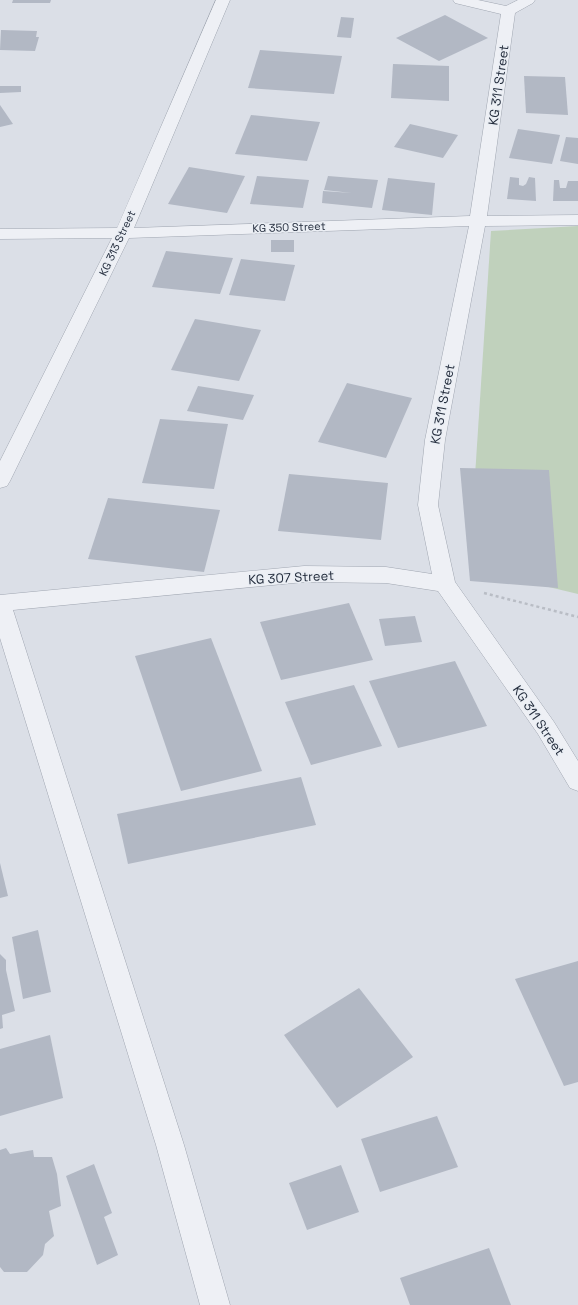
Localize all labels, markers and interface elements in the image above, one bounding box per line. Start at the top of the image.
street label: KG 311 Street [484,44,513,126]
street label: KG 313 Street [96,208,138,278]
street label: KG 350 Street [252,219,326,235]
street label: KG 311 Street [426,363,459,446]
street label: KG 307 Street [248,567,334,588]
street label: KG 311 Street [509,682,568,759]

